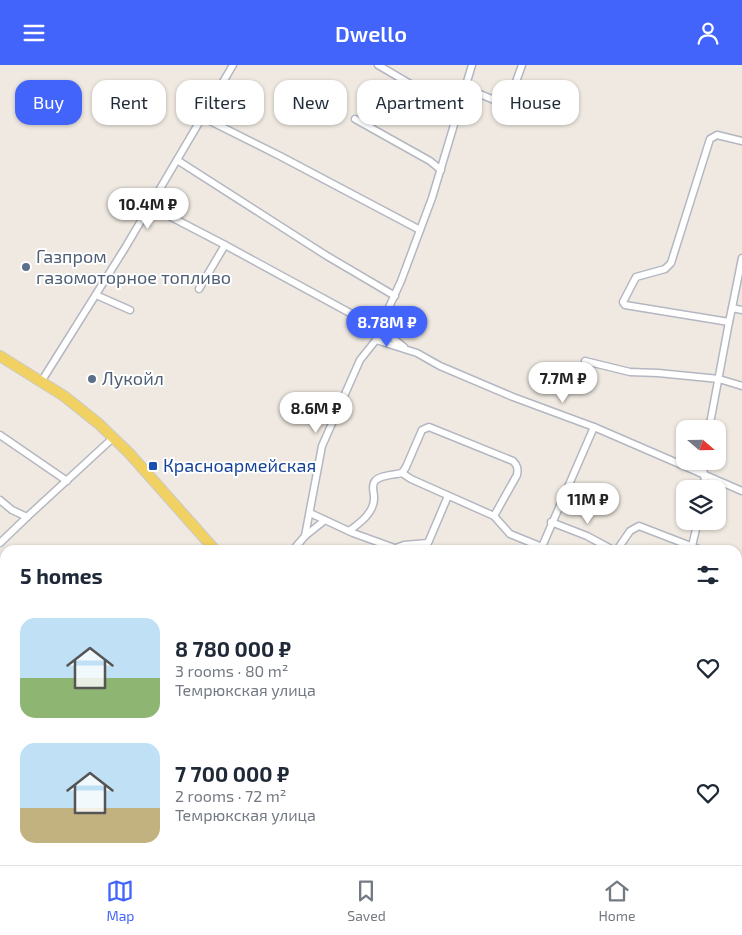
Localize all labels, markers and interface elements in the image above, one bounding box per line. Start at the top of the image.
icon: menu [20,19,48,47]
icon: person [694,19,722,47]
text: Dwello [335,20,407,46]
chip: Buy [15,80,82,125]
chip: Rent [92,80,166,125]
chip: Filters [176,80,264,125]
chip: New [274,80,347,125]
chip: Apartment [357,80,482,125]
chip: House [492,80,579,125]
pin: 10.4M ₽ [102,187,194,230]
text: 10.4M ₽ [119,194,177,213]
place label: Газпром газомоторное топливо [36,245,231,288]
marker: Газпром газомоторное топливо [20,261,32,273]
pin: 8.78M ₽ [341,305,433,348]
text: 8.78M ₽ [357,312,417,331]
pin: 7.7M ₽ [522,361,604,404]
place label: Лукойл [102,367,164,389]
text: 7.7M ₽ [539,368,587,387]
marker: Лукойл [86,373,98,385]
pin: 8.6M ₽ [275,391,357,434]
text: 8.6M ₽ [291,398,341,417]
north arrow [676,420,726,470]
map controls [676,420,726,530]
place label: Красноармейская [163,454,316,476]
marker: Красноармейская [147,460,159,472]
button: layers [676,480,726,530]
pin: 11M ₽ [553,483,623,525]
text: 11M ₽ [567,489,609,508]
icon: filters [694,561,722,589]
text: 5 homes [20,563,103,588]
text: 8 780 000 ₽ [175,636,291,661]
icon: home [60,638,120,698]
icon: heart [694,654,722,682]
text: 3 rooms · 80 m² [175,661,288,680]
text: Темрюкская улица [175,680,316,699]
text: 7 700 000 ₽ [175,761,289,786]
icon: home [60,763,120,823]
icon: heart [694,779,722,807]
text: 2 rooms · 72 m² [175,786,286,805]
text: Темрюкская улица [175,805,316,824]
tab: Map [106,877,134,924]
tab: Saved [347,877,386,924]
tab: Home [599,877,636,924]

